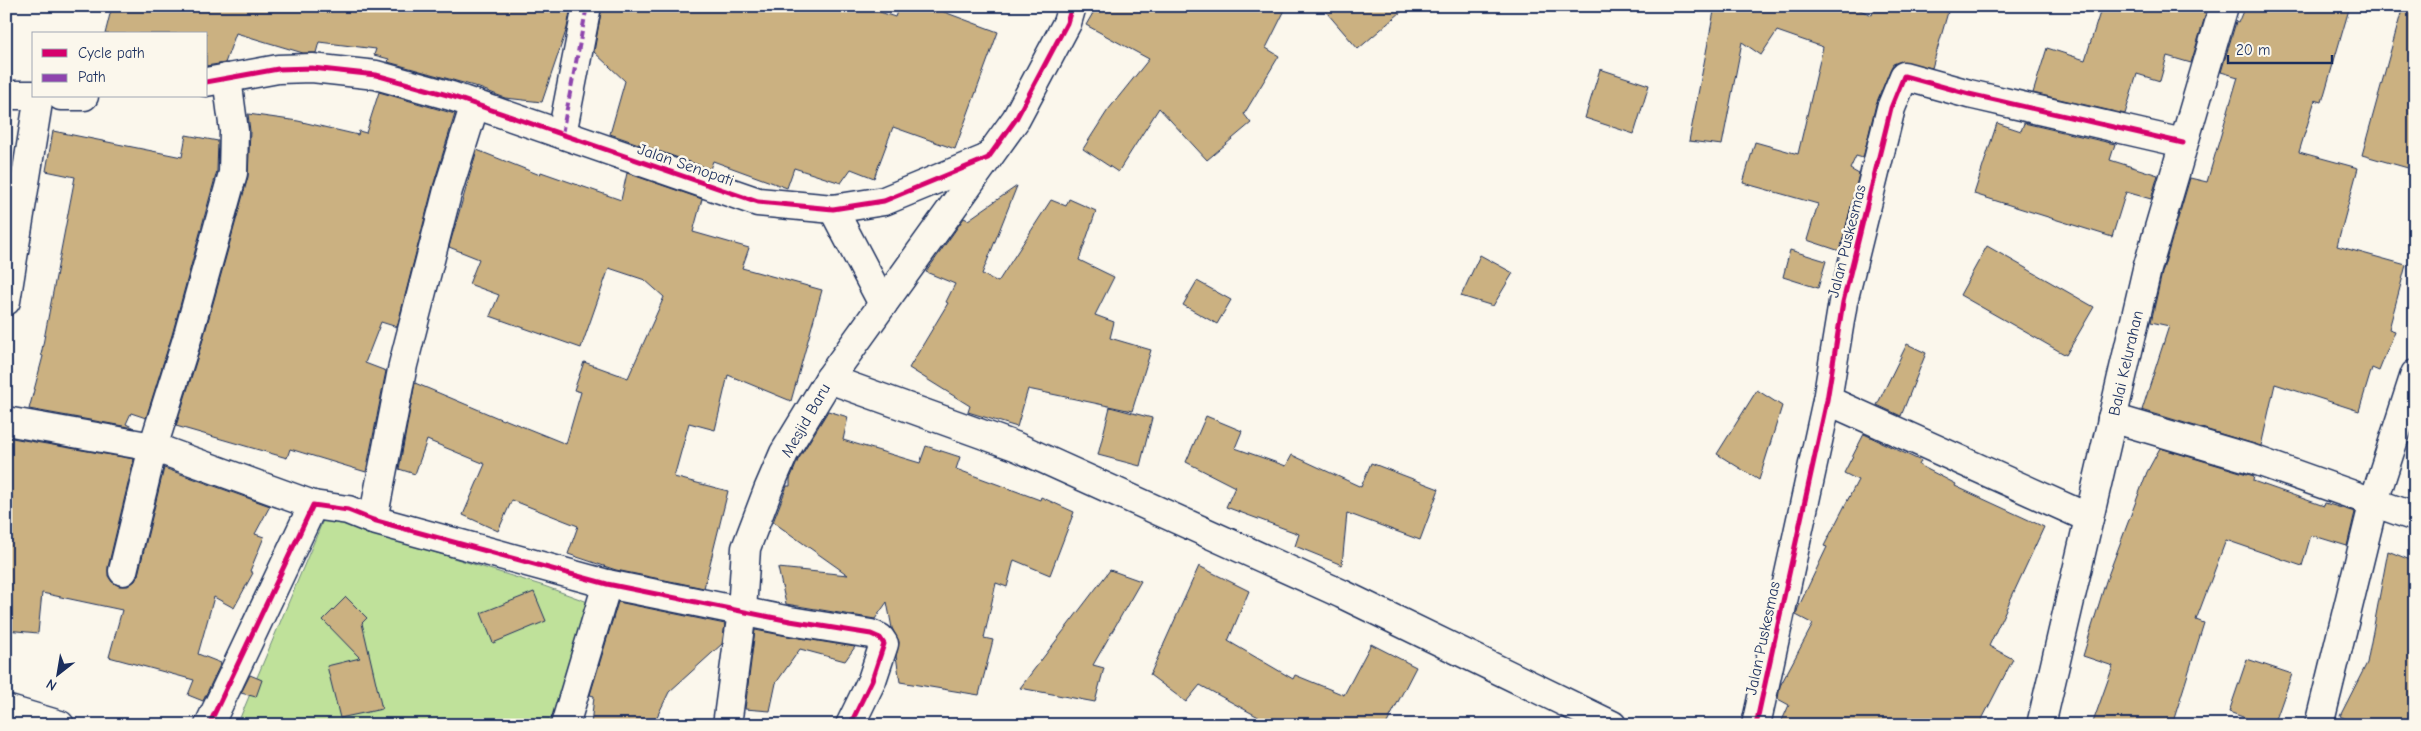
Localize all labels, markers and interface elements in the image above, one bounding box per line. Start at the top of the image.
legend [32,32,208,98]
scale bar [2228,32,2332,64]
text: 20 m [2236,41,2270,59]
text: Cycle path [78,44,145,62]
text: Path [78,68,106,86]
street label: Jalan Senopati [635,140,736,190]
street label: Jalan Puskesmas [1824,183,1870,299]
street label: Balai Kelurahan [2105,309,2147,418]
street label: Mesjid Baru [778,380,834,461]
street label: Jalan Puskesmas [1742,579,1784,697]
north arrow [32,648,82,698]
text: N [43,675,60,694]

